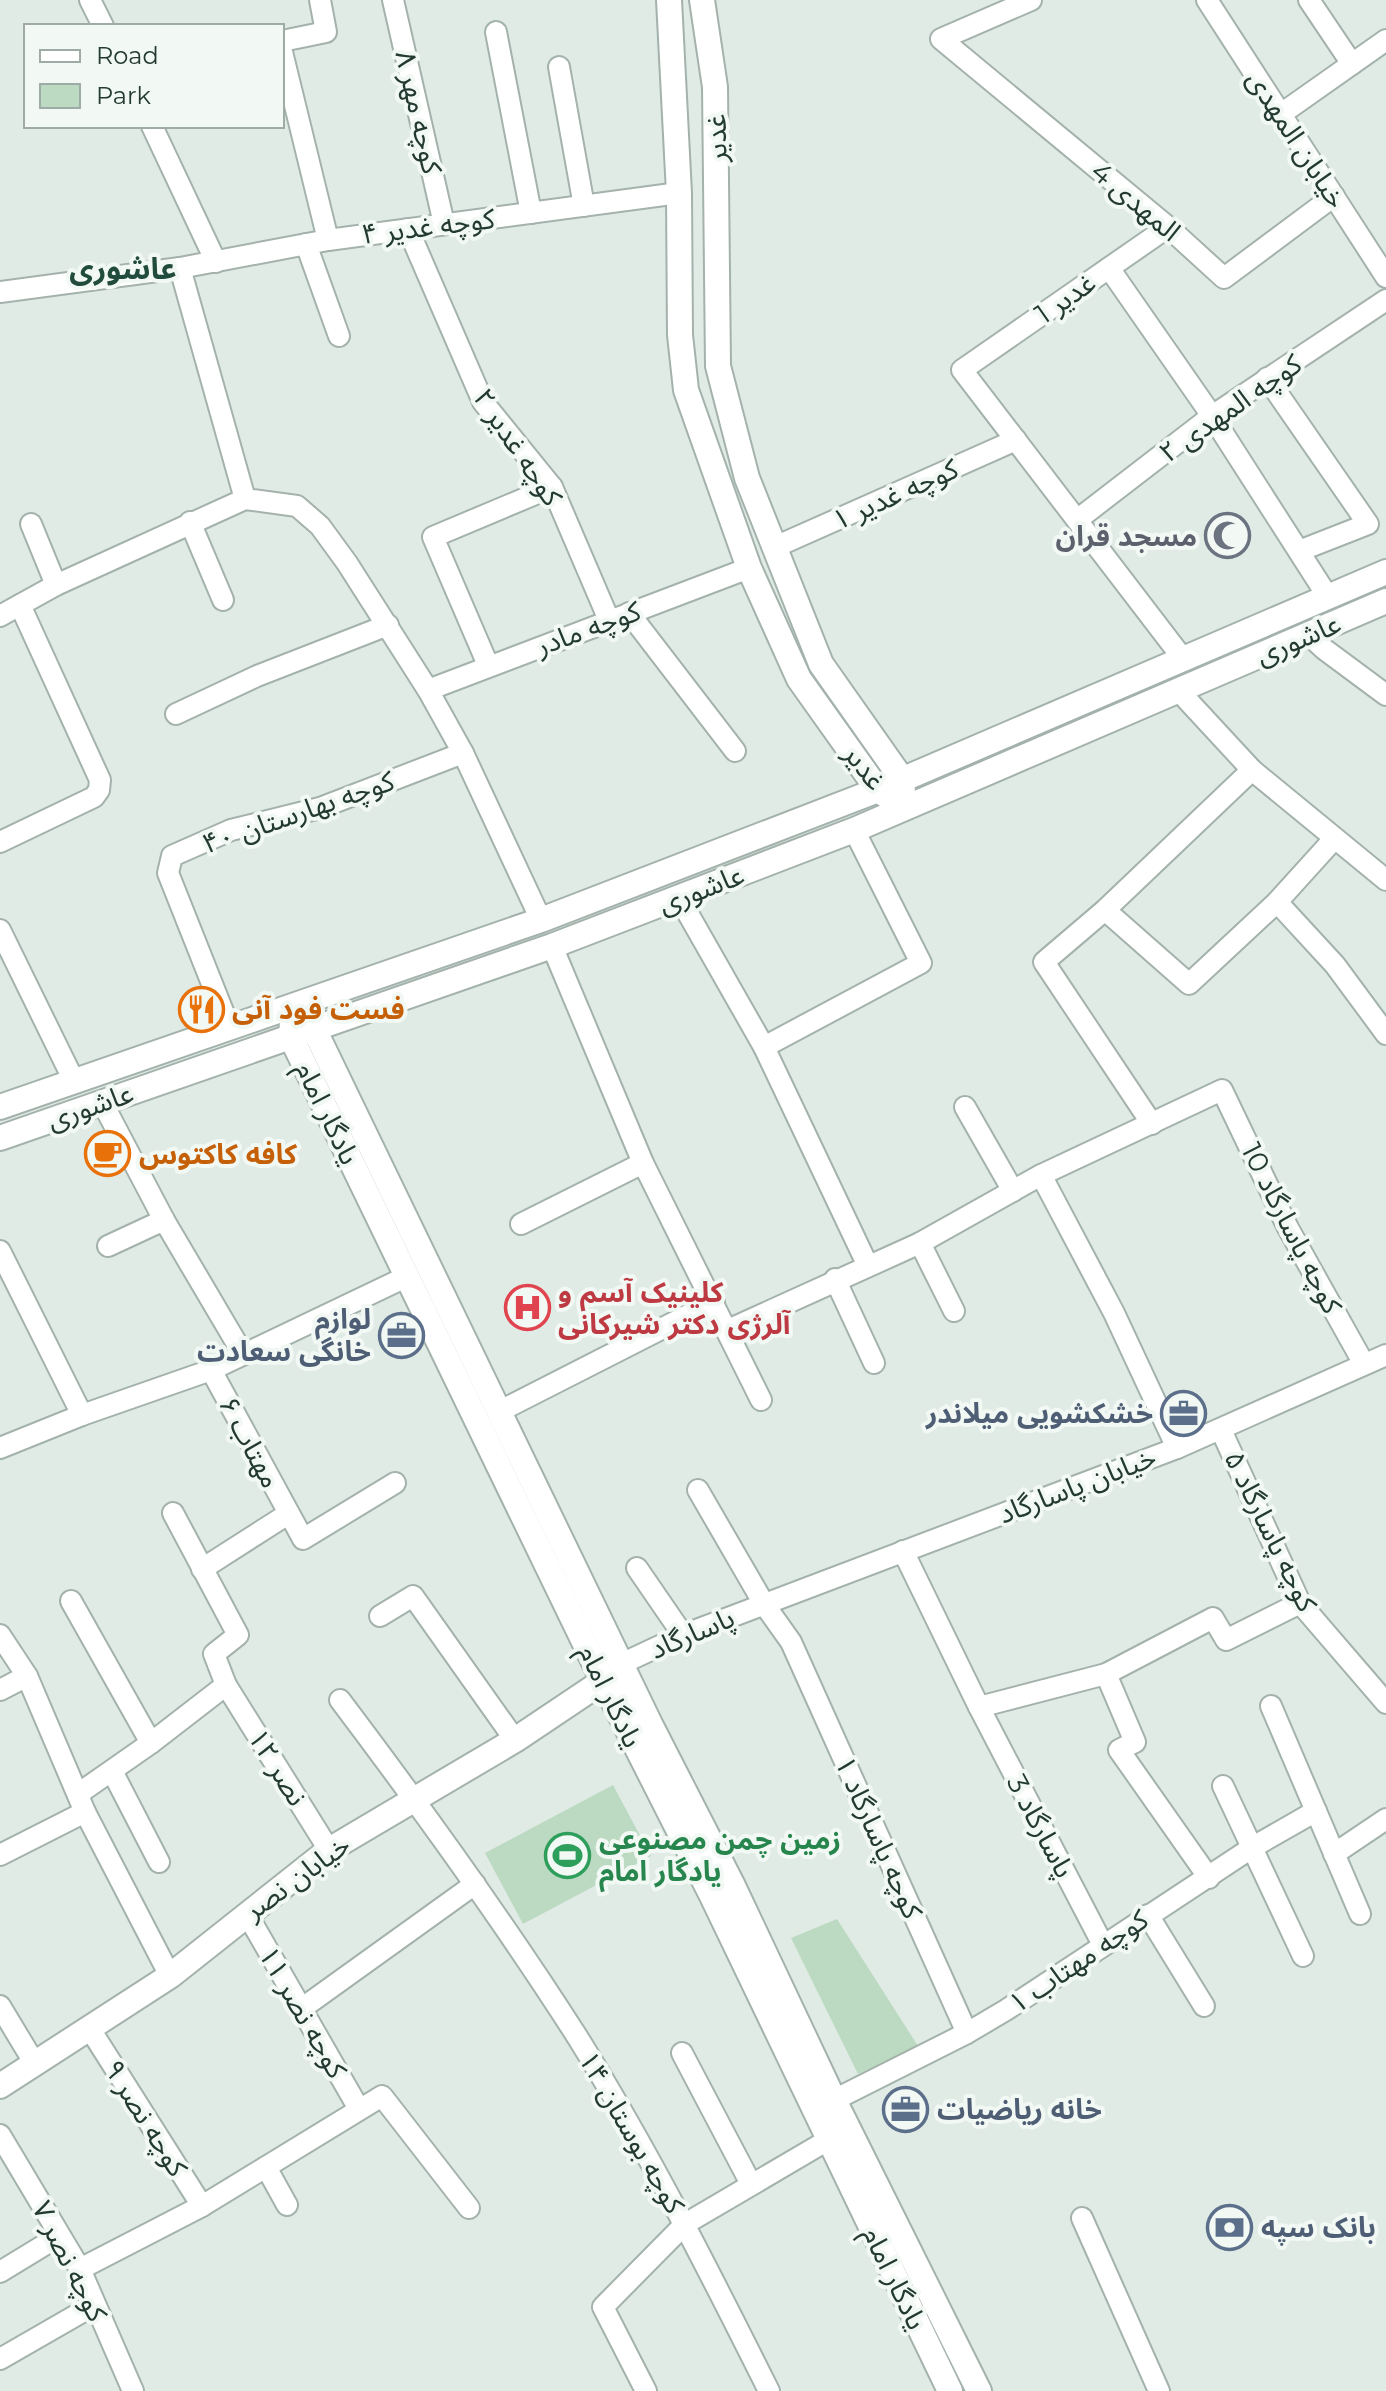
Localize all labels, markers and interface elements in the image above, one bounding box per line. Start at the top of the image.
legend [24,24,284,128]
text: Road [96,41,159,70]
street label: کوچه مهر ۸ [387,47,450,178]
street label: خیابان المهدی [1240,64,1354,214]
text: Park [96,81,151,110]
street label: غدیر [699,113,733,164]
street label: المهدی 4 [1084,154,1188,248]
street label: کوچه غدیر ۴ [359,201,497,252]
district label: عاشوری [69,250,177,287]
street label: غدیر 1 [1028,265,1102,331]
street label: کوچه المهدی ۲ [1152,346,1309,470]
street label: کوچه غدیر ۲ [466,382,570,513]
street label: کوچه غدیر ۱ [827,451,964,538]
mosque icon: مسجد قران [1204,512,1252,560]
place label: مسجد قران [1056,519,1197,553]
street label: کوچه مادر [530,593,646,664]
street label: عاشوری [1250,606,1346,672]
street label: غدیر [836,737,893,797]
street label: کوچه بهارستان ۴۰ [198,763,399,862]
street label: عاشوری [653,857,749,921]
restaurant icon: فست فود آنی [177,985,225,1033]
place label: فست فود آنی [232,992,405,1026]
street label: یادگار امام [285,1056,367,1172]
street label: عاشوری [42,1075,138,1137]
cafe icon: کافه کاکتوس [84,1130,132,1178]
place label: کافه کاکتوس [139,1137,297,1171]
street label: کوچه پاسارگاد 10 [1233,1137,1350,1320]
place label: کلینیک آسم و آلرژی دکتر شیرکانی [558,1275,791,1341]
hospital icon: کلینیک آسم و آلرژی دکتر شیرکانی [503,1284,551,1332]
place label: لوازم خانگی سعادت [197,1302,371,1368]
office icon: لوازم خانگی سعادت [378,1311,426,1359]
office icon: خشکشویی میلاندر [1160,1389,1208,1437]
street label: مهتاب ۶ [212,1390,288,1494]
place label: خشکشویی میلاندر [925,1396,1153,1430]
street label: خیابان پاسارگاد [993,1439,1161,1532]
street label: کوچه پاسارگاد ۵ [1216,1445,1325,1618]
street label: پاسارگاد [644,1600,740,1667]
street label: یادگار امام [568,1639,650,1755]
street label: نصر ۱۲ [241,1722,315,1812]
street label: کوچه پاسارگاد ۱ [827,1750,930,1924]
street label: پاسارگاد 3 [999,1769,1082,1884]
place label: زمین چمن مصنوعی یادگار امام [599,1822,841,1893]
street label: خیابان نصر [237,1827,357,1927]
sports icon: زمین چمن مصنوعی یادگار امام [544,1831,592,1879]
street label: کوچه مهتاب ۱ [1002,1902,1155,2021]
street label: کوچه نصر ۱۱ [251,1940,355,2085]
street label: کوچه بوستان ۱۴ [571,2045,692,2220]
street label: کوچه نصر ۹ [96,2054,195,2183]
office icon: خانه ریاضیات [882,2085,930,2133]
place label: خانه ریاضیات [937,2092,1102,2126]
street label: کوچه نصر ۷ [24,2195,115,2328]
bank icon: بانک سپه [1206,2203,1254,2251]
place label: بانک سپه [1261,2210,1376,2246]
street label: یادگار امام [852,2221,934,2337]

